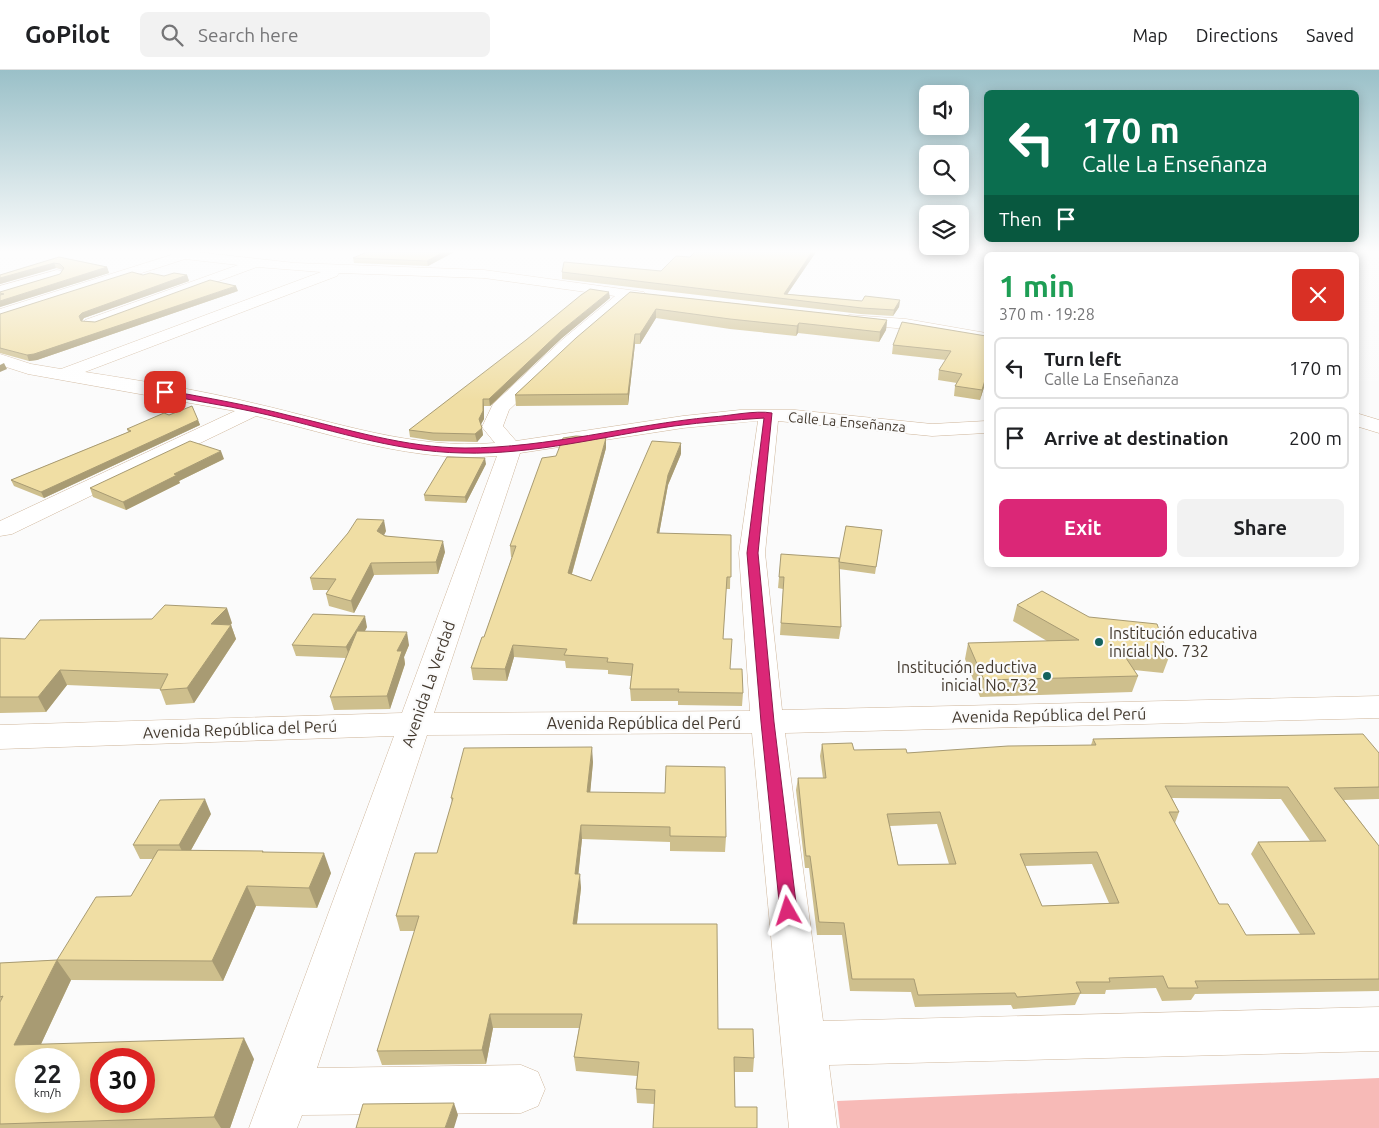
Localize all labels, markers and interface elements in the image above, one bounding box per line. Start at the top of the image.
search box [140,12,490,57]
text: GoPilot [25,21,110,48]
icon: search [158,21,186,49]
text: Search here [198,24,298,46]
text: Map [1132,25,1168,45]
text: Directions [1196,25,1278,45]
text: Saved [1306,25,1354,45]
map controls [919,85,969,255]
button: sound [919,85,969,135]
icon: left [999,110,1064,175]
text: 170 m [1082,110,1180,150]
button: search [919,145,969,195]
text: Calle La Enseñanza [1082,151,1268,176]
button: layers [919,205,969,255]
icon: arrive [1052,205,1080,233]
text: Then [999,208,1042,230]
text: 1 min [999,269,1075,303]
button: close [1292,269,1344,321]
text: 370 m · 19:28 [999,305,1095,323]
text: Turn left [1044,348,1122,370]
icon: left [1001,354,1029,382]
text: 170 m [1289,357,1342,379]
text: Calle La Enseñanza [1044,370,1179,388]
pin [144,371,186,413]
icon: arrive [151,378,179,406]
street label: Calle La Enseñanza [787,409,907,435]
icon: arrive [1001,424,1029,452]
text: Arrive at destination [1044,427,1229,449]
text: 200 m [1289,427,1342,449]
button: Exit [999,499,1167,557]
button: Share [1177,499,1344,557]
street label: Avenida La Verdad [398,618,458,750]
place label: Institución educativa inicial No. 732 [1109,624,1257,660]
marker: Institución educativa inicial No. 732 [1093,636,1105,648]
place label: Institución eductiva inicial No.732 [897,658,1037,694]
marker: Institución eductiva inicial No.732 [1041,670,1053,682]
street label: Avenida República del Perú [952,704,1146,726]
street label: Avenida República del Perú [547,714,741,732]
street label: Avenida República del Perú [143,717,337,741]
position arrow [761,884,813,936]
speed limit sign: 30 [90,1048,155,1113]
text: 22 [33,1060,62,1088]
text: km/h [34,1086,61,1099]

